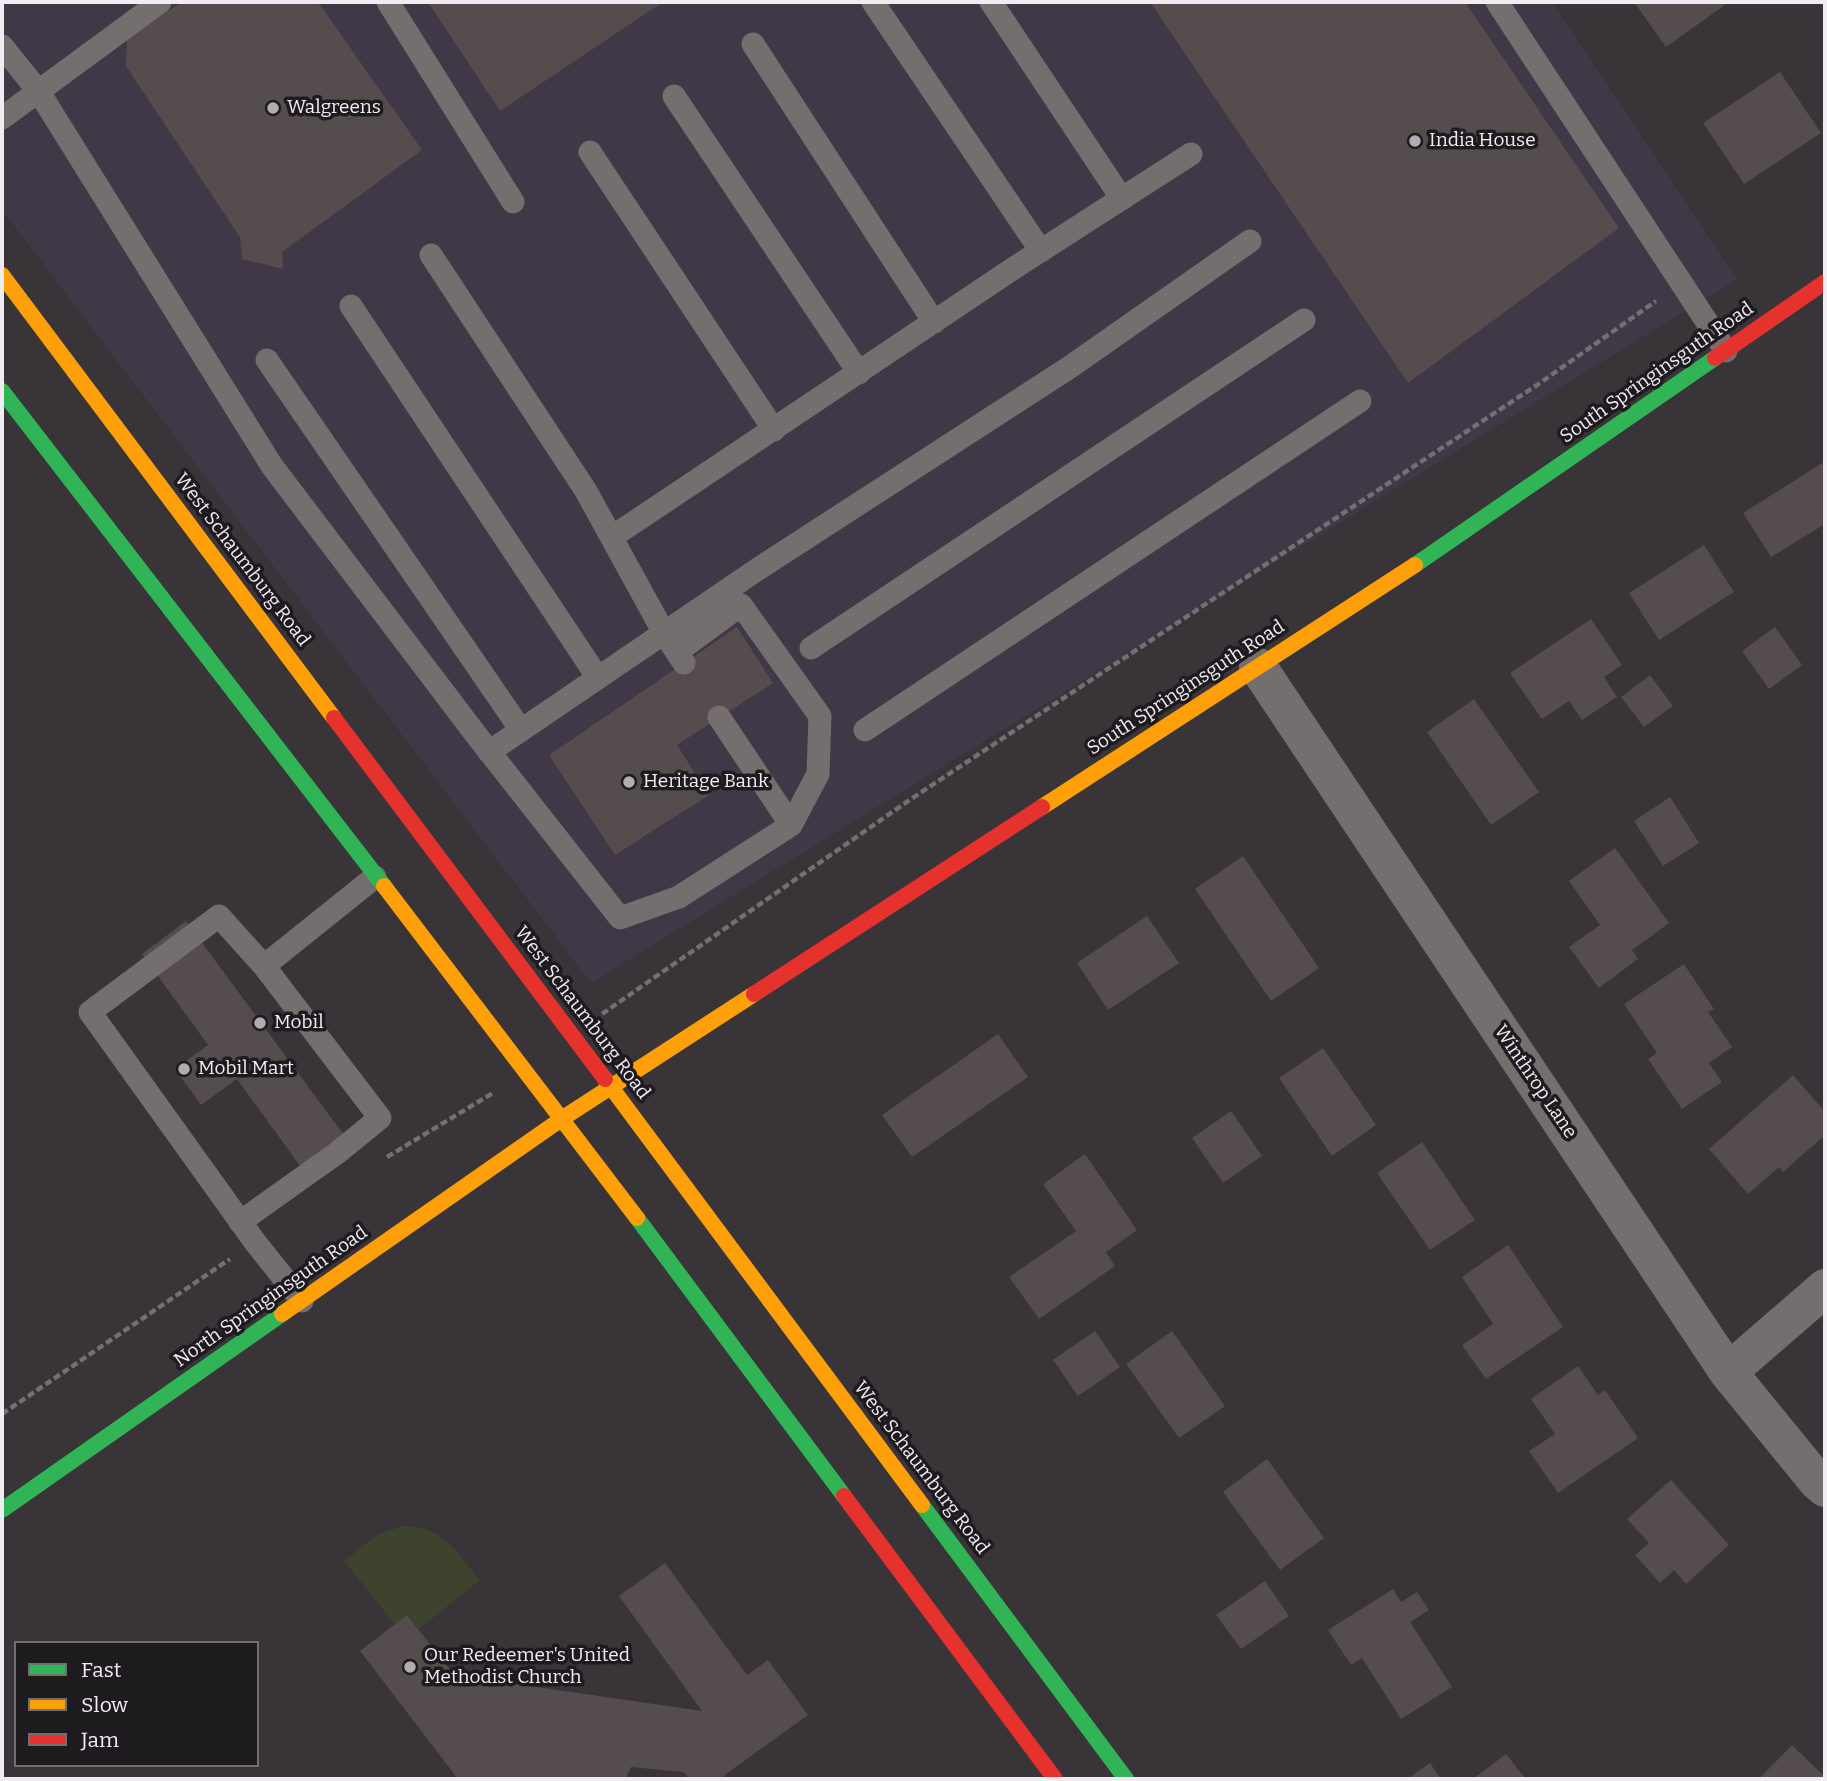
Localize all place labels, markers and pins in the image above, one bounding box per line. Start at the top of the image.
place label: Walgreens [287,97,381,119]
marker: Walgreens [265,100,281,116]
place label: India House [1429,130,1536,152]
marker: India House [1407,133,1423,149]
place label: Heritage Bank [643,771,769,793]
marker: Heritage Bank [621,774,637,790]
place label: Mobil [274,1012,324,1034]
marker: Mobil [252,1015,268,1031]
place label: Mobil Mart [198,1058,294,1080]
marker: Mobil Mart [176,1061,192,1077]
place label: Our Redeemer's United Methodist Church [424,1645,630,1689]
marker: Our Redeemer's United Methodist Church [402,1659,418,1675]

